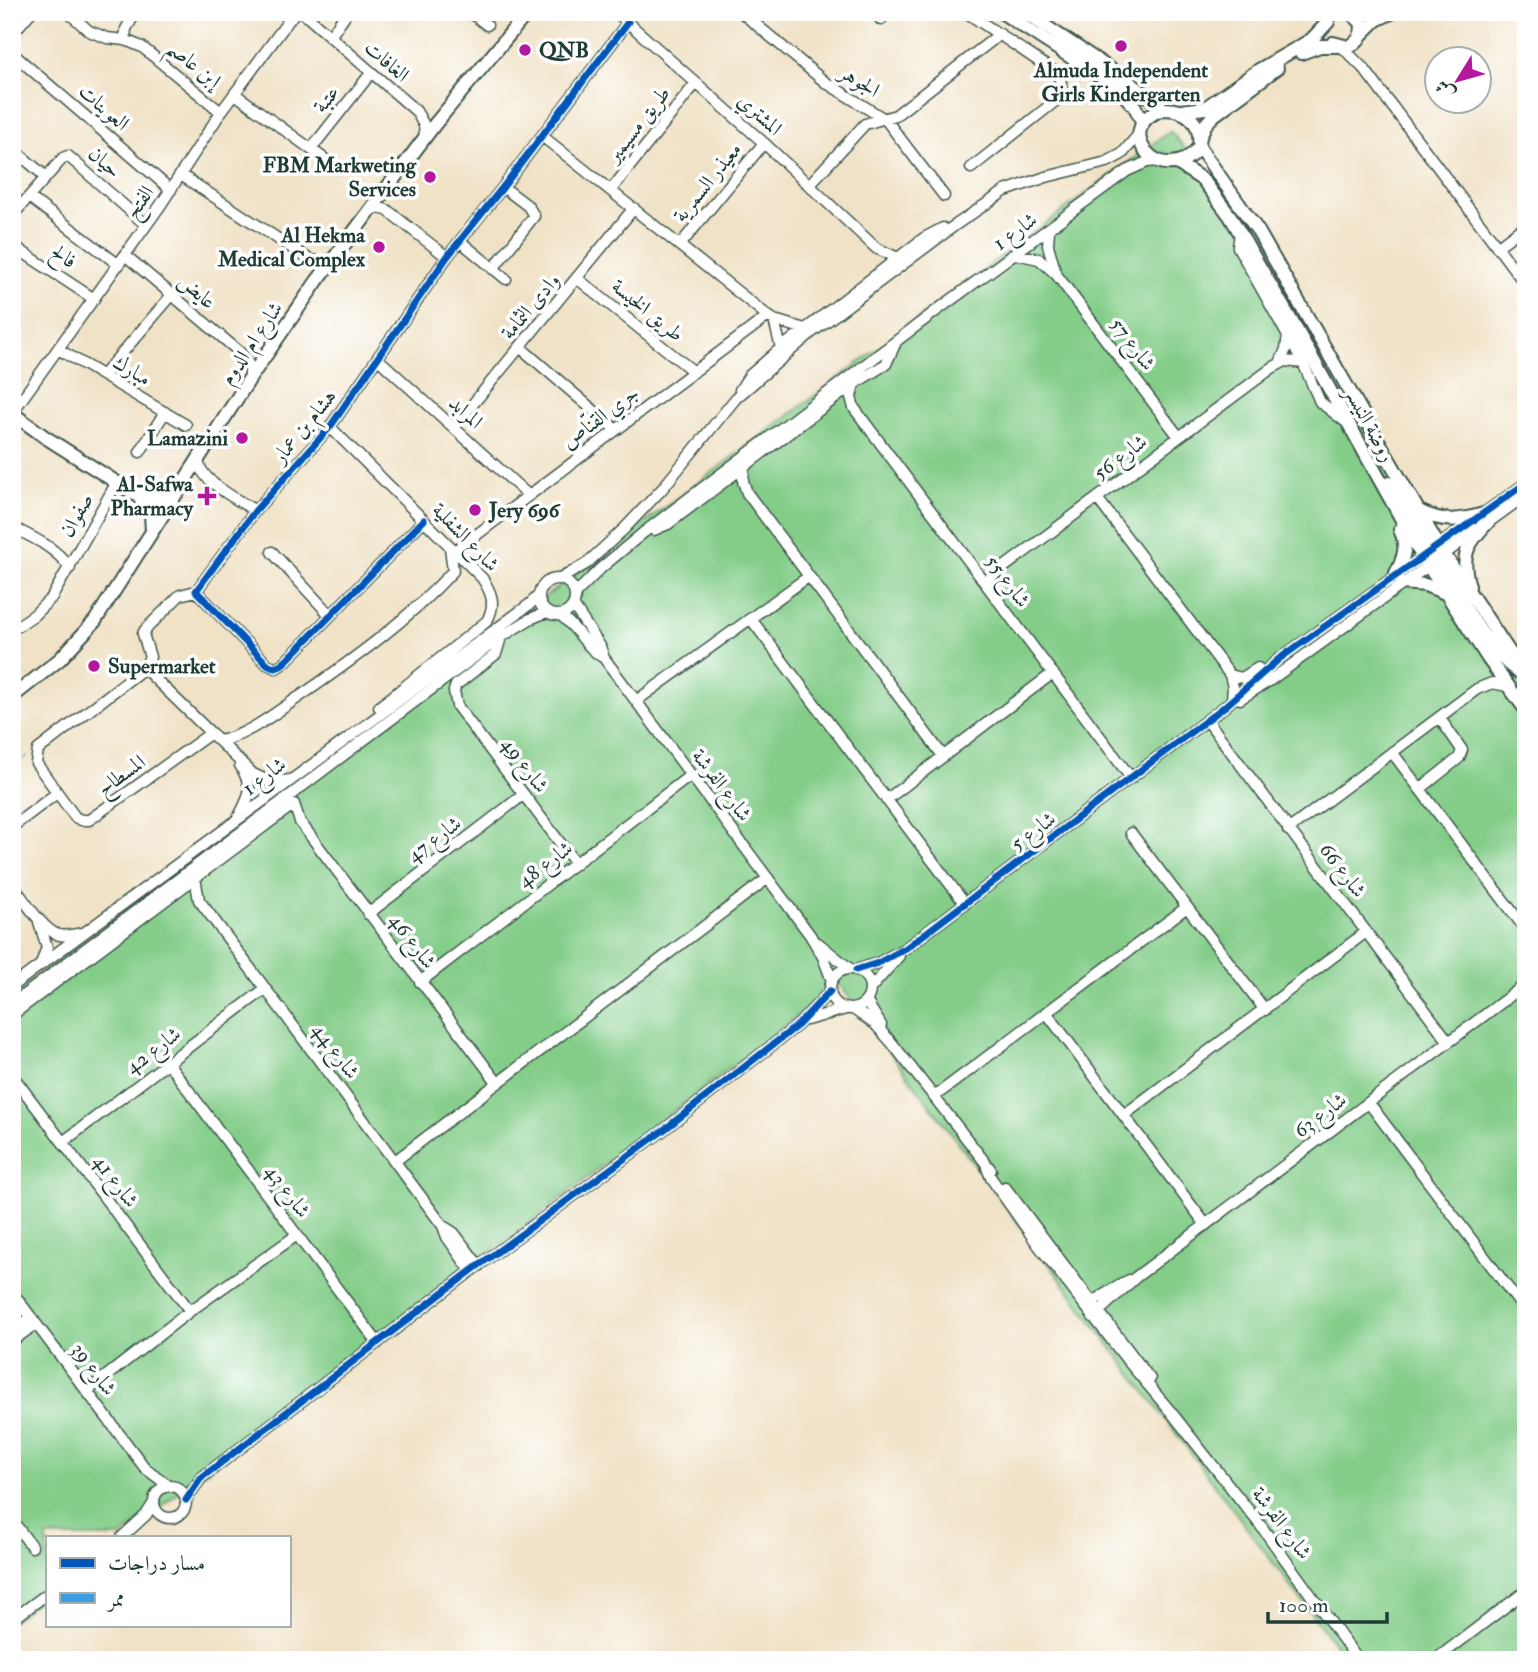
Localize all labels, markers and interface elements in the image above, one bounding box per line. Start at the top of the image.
street label: إبن عاصم [157,34,228,101]
street label: الغافات [358,34,415,88]
place label: QNB [539,37,589,64]
marker: Almuda Independent Girls Kindergarten [1113,38,1129,54]
marker: QNB [517,42,533,58]
north arrow [1422,46,1492,116]
place label: Almuda Independent Girls Kindergarten [1033,57,1208,108]
street label: الجوهر [833,58,885,104]
text: ش [1430,75,1460,104]
street label: العوينات [73,78,135,137]
street label: عتبة [307,80,346,119]
street label: طريق مسيمير [599,81,677,169]
street label: المشتري [730,87,788,143]
street label: معيذر السمرية [667,137,748,228]
street label: حيان [82,140,127,184]
place label: FBM Markweting Services [263,152,417,203]
marker: FBM Markweting Services [422,169,438,185]
street label: الفتح [118,180,165,227]
street label: شارع 1 [988,206,1045,260]
place label: Al Hekma Medical Complex [217,222,366,273]
street label: فالح [43,238,82,278]
marker: Al Hekma Medical Complex [371,239,387,255]
street label: وادى الثمامة [495,267,566,345]
street label: عايض [172,268,221,315]
street label: طريق الخيسة [606,273,689,348]
street label: شارع ام الدوم [214,296,292,392]
street label: شارع 57 [1101,312,1161,379]
street label: مبارك [108,348,156,392]
street label: جري القنّاص [555,378,646,457]
street label: روضة النيسر [1337,380,1401,467]
street label: هشام بن عمار [265,384,346,473]
street label: المرابد [443,390,489,435]
place label: Lamazini [147,425,228,452]
street label: شارع 56 [1088,428,1155,490]
marker: Lamazini [234,430,250,446]
place label: Al-Safwa Pharmacy [111,471,194,522]
street label: صفوان [53,488,99,542]
marker: Al-Safwa Pharmacy [199,488,215,504]
street label: شارع الشفلية [423,497,505,581]
place label: Jery 696 [488,497,561,524]
marker: Jery 696 [467,502,483,518]
street label: شارع 55 [976,549,1036,616]
place label: Supermarket [108,653,216,680]
marker: Supermarket [86,658,102,674]
street label: شارع 49 [492,732,554,801]
street label: شارع الفرشة [682,744,758,829]
street label: المسطاح [91,749,154,806]
street label: شارع 1 [237,751,294,805]
street label: شارع 5 [1005,806,1064,860]
street label: شارع 47 [402,810,469,872]
street label: شارع 48 [512,835,581,897]
street label: شارع 66 [1310,837,1372,906]
street label: شارع 46 [380,908,442,977]
street label: شارع 44 [303,1018,365,1087]
street label: شارع 42 [120,1021,189,1083]
street label: شارع 63 [1288,1087,1355,1147]
street label: شارع 41 [84,1149,144,1216]
street label: شارع 43 [255,1159,317,1226]
street label: شارع 39 [62,1337,122,1404]
street label: شارع الفرشة [1242,1482,1318,1567]
legend [46,1536,290,1626]
text: مسار دراجات [108,1550,205,1577]
scale bar [1268,1581,1388,1625]
text: ممر [106,1586,125,1613]
text: 100 m [1279,1592,1329,1619]

